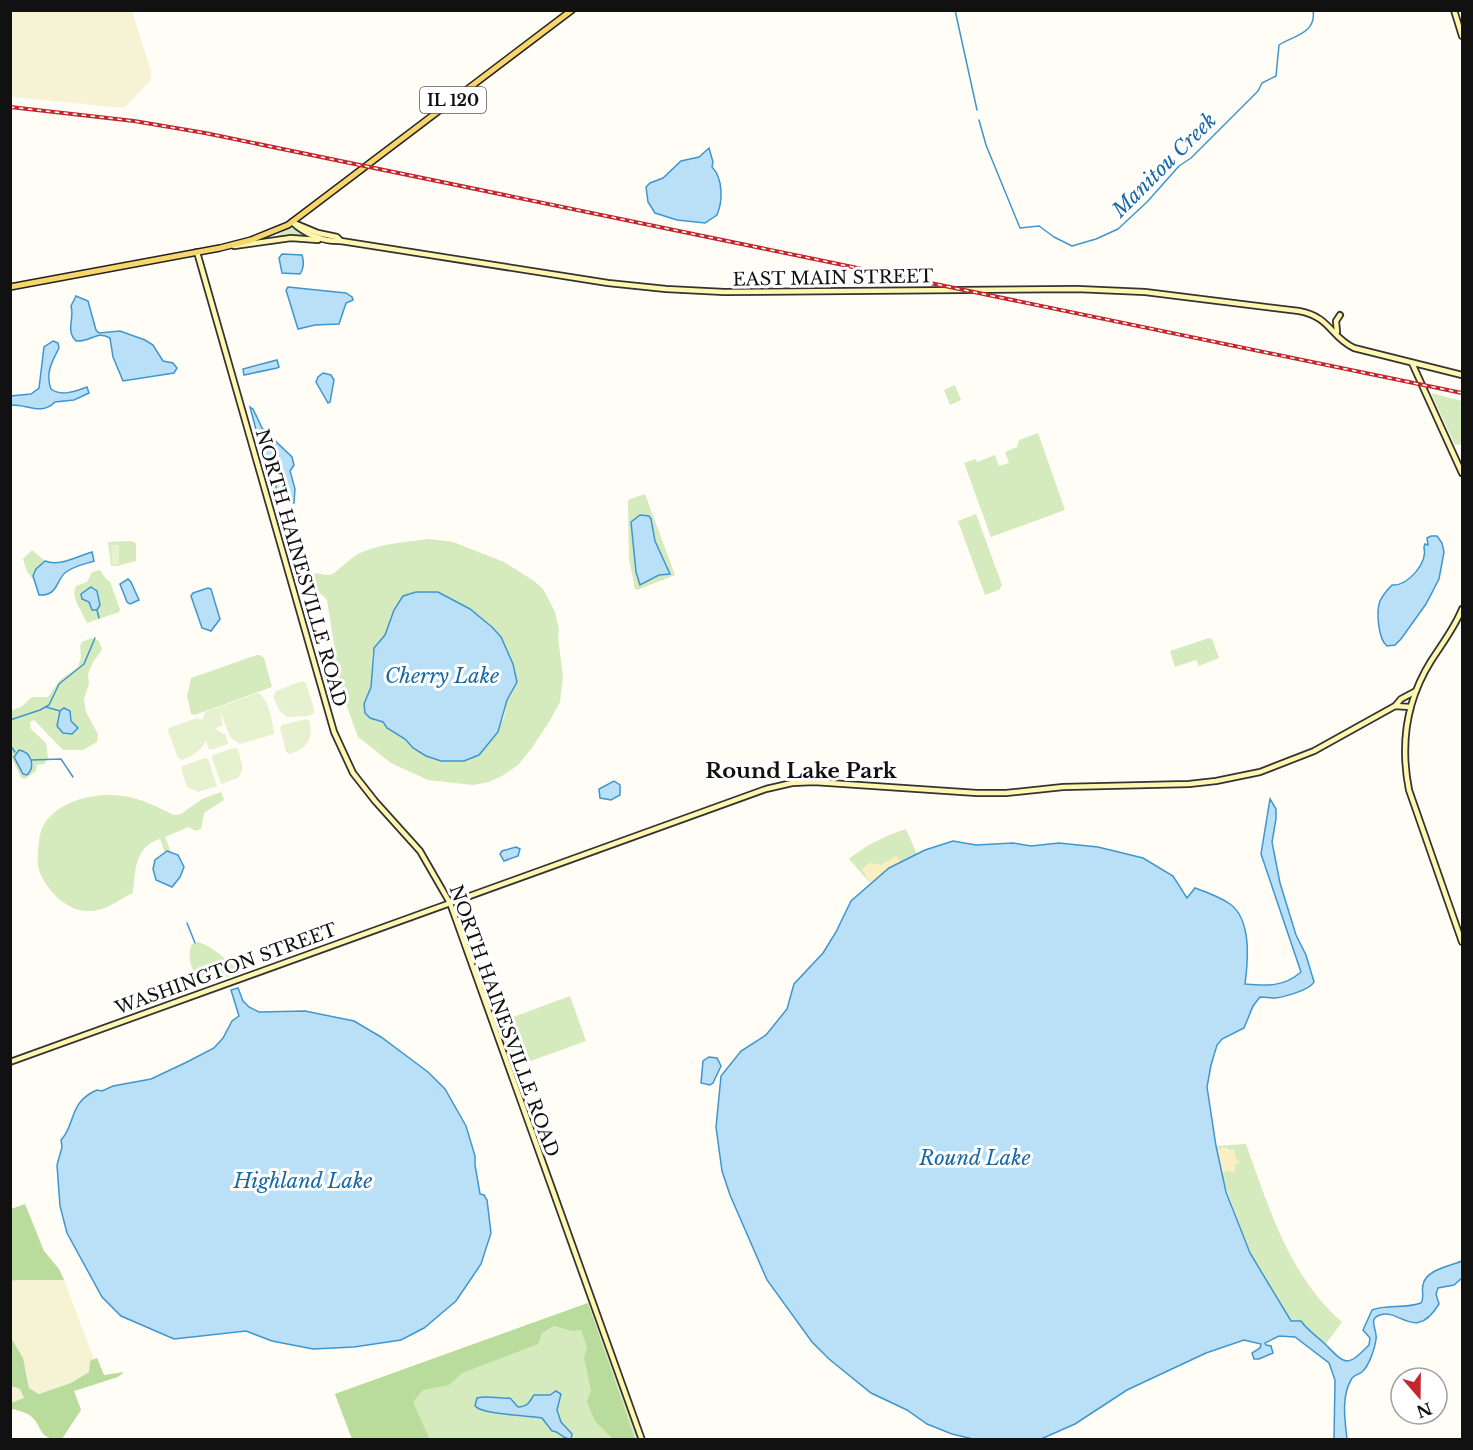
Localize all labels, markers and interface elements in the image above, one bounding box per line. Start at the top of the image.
road number: IL 120 [420,87,486,113]
water label: Manitou Creek [1106,108,1221,223]
street label: EAST MAIN STREET [733,265,934,291]
street label: NORTH HAINESVILLE ROAD [251,427,351,709]
water label: Cherry Lake [385,664,499,688]
district label: Round Lake Park [705,758,898,784]
street label: NORTH HAINESVILLE ROAD [444,882,564,1160]
street label: WASHINGTON STREET [111,918,340,1020]
water label: Round Lake [918,1146,1031,1170]
water label: Highland Lake [233,1169,372,1193]
north arrow [1389,1366,1449,1426]
text: N [1414,1398,1435,1422]

